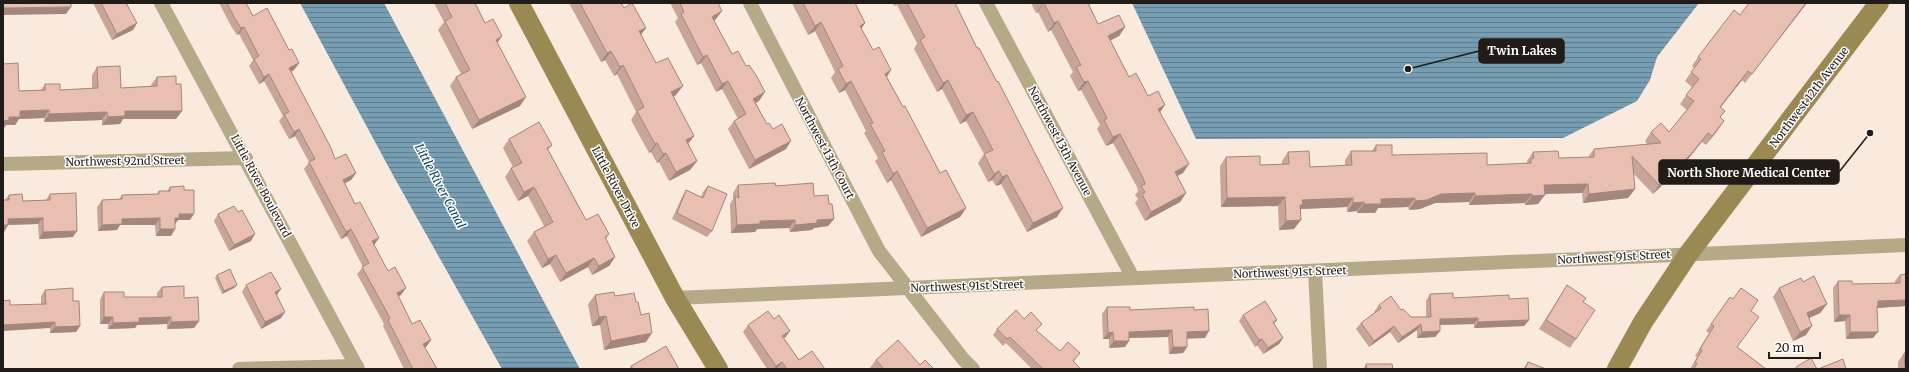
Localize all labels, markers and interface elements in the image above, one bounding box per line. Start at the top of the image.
callout: Twin Lakes [1479,39,1564,63]
text: Twin Lakes [1487,43,1557,58]
street label: Northwest 12th Avenue [1767,44,1852,150]
street label: Northwest 13th Avenue [1025,84,1095,198]
street label: Northwest 13th Court [792,95,858,202]
street label: Little River Boulevard [228,132,294,240]
water label: Little River Canal [412,141,469,231]
street label: Little River Drive [589,144,643,230]
street label: Northwest 92nd Street [65,153,185,169]
callout: North Shore Medical Center [1659,160,1839,184]
text: North Shore Medical Center [1667,165,1831,180]
street label: Northwest 91st Street [1557,247,1672,267]
street label: Northwest 91st Street [1233,263,1348,281]
street label: Northwest 91st Street [910,277,1025,295]
scale bar [1769,334,1820,360]
text: 20 m [1775,340,1804,355]

